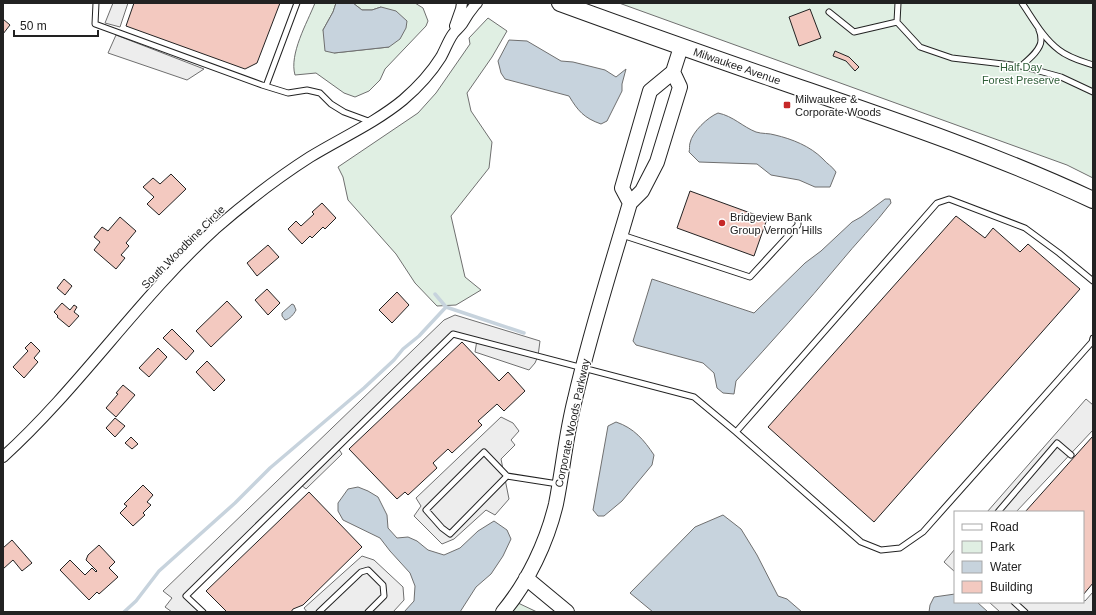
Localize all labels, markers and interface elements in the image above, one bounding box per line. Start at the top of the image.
scale bar [14,12,98,38]
text: 50 m [20,19,47,33]
street label: Milwaukee Avenue [692,45,782,87]
park label: Half Day Forest Preserve [982,61,1060,86]
place label: Milwaukee & Corporate Woods [795,93,882,118]
marker: Milwaukee & Corporate Woods [782,100,792,110]
street label: South Woodbine Circle [139,203,227,291]
place label: Bridgeview Bank Group Vernon Hills [730,211,823,236]
marker: Bridgeview Bank Group Vernon Hills [717,218,727,228]
street label: Corporate Woods Parkway [552,357,592,488]
legend [954,511,1084,603]
text: Road [990,520,1019,534]
text: Park [990,540,1016,554]
text: Water [990,560,1022,574]
text: Building [990,580,1033,594]

